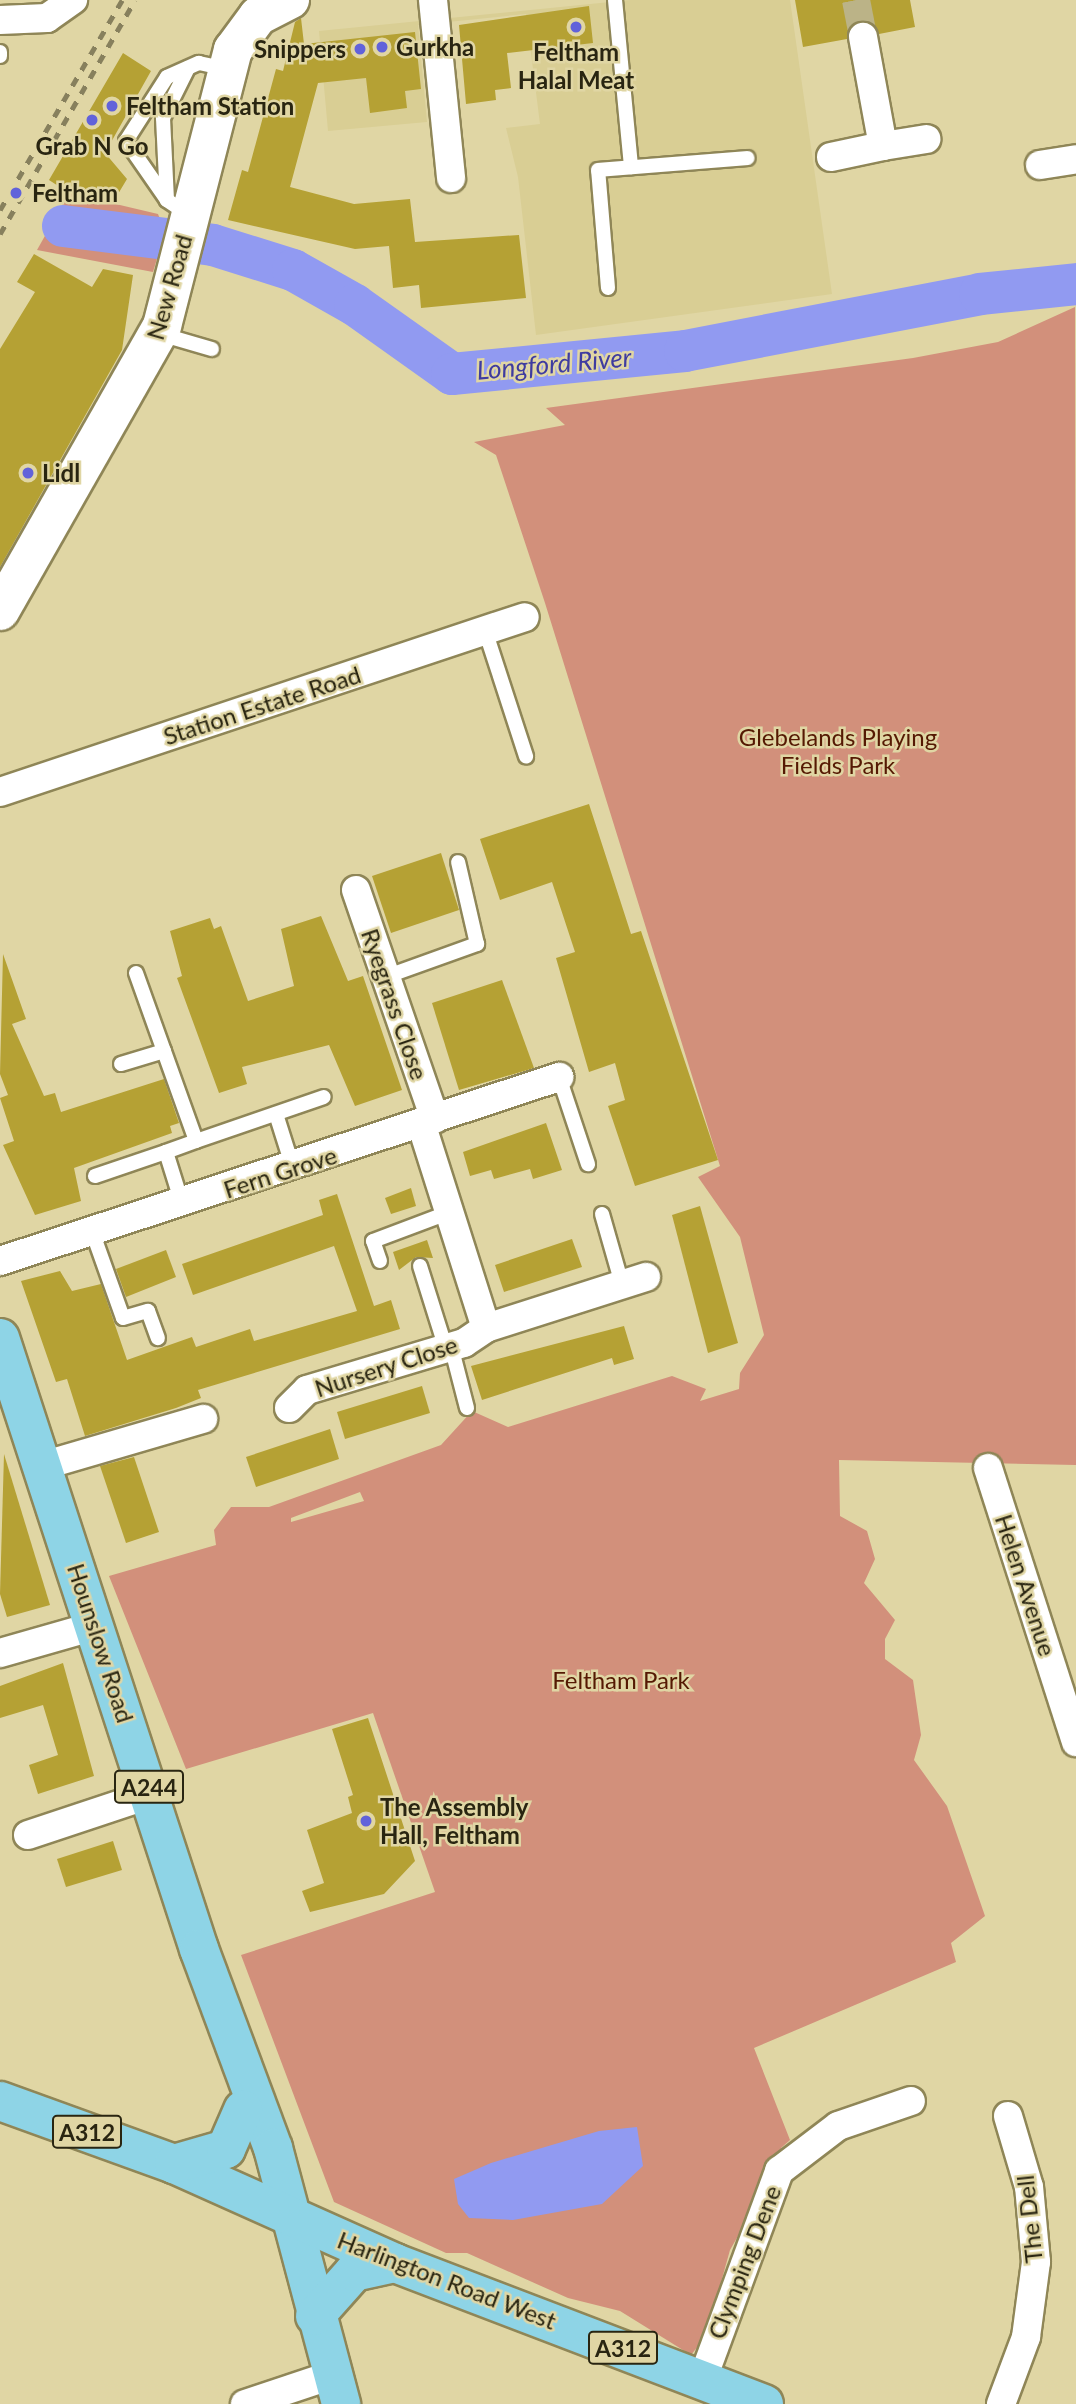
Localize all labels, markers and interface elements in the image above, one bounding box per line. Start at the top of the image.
marker: Feltham Halal Meat [568,19,584,35]
place label: Gurkha [396,33,474,61]
place label: Snippers [254,35,346,63]
place label: Feltham Halal Meat [518,38,634,94]
marker: Gurkha [374,39,390,55]
marker: Snippers [352,41,368,57]
place label: Feltham Station [126,92,294,120]
marker: Feltham Station [104,98,120,114]
marker: Grab N Go [84,112,100,128]
place label: Grab N Go [35,132,149,160]
place label: Feltham [32,179,118,207]
marker: Feltham [6,183,26,203]
street label: New Road [140,231,198,343]
water label: Longford River [475,342,633,386]
place label: Lidl [42,459,80,487]
marker: Lidl [20,465,36,481]
street label: Station Estate Road [160,660,364,750]
park label: Glebelands Playing Fields Park [739,723,937,779]
street label: Ryegrass Close [356,925,434,1083]
street label: Fern Grove [220,1140,340,1204]
street label: Nursery Close [311,1329,461,1403]
street label: Helen Avenue [989,1510,1063,1660]
street label: Hounslow Road [62,1560,140,1726]
park label: Feltham Park [552,1666,690,1694]
road number: A244 [114,1768,184,1806]
place label: The Assembly Hall, Feltham [380,1793,529,1849]
marker: The Assembly Hall, Feltham [358,1813,374,1829]
road number: A312 [52,2112,122,2152]
street label: The Dell [1010,2174,1048,2264]
street label: Clymping Dene [702,2181,786,2343]
street label: Harlington Road West [333,2225,561,2335]
road number: A312 [588,2328,658,2368]

